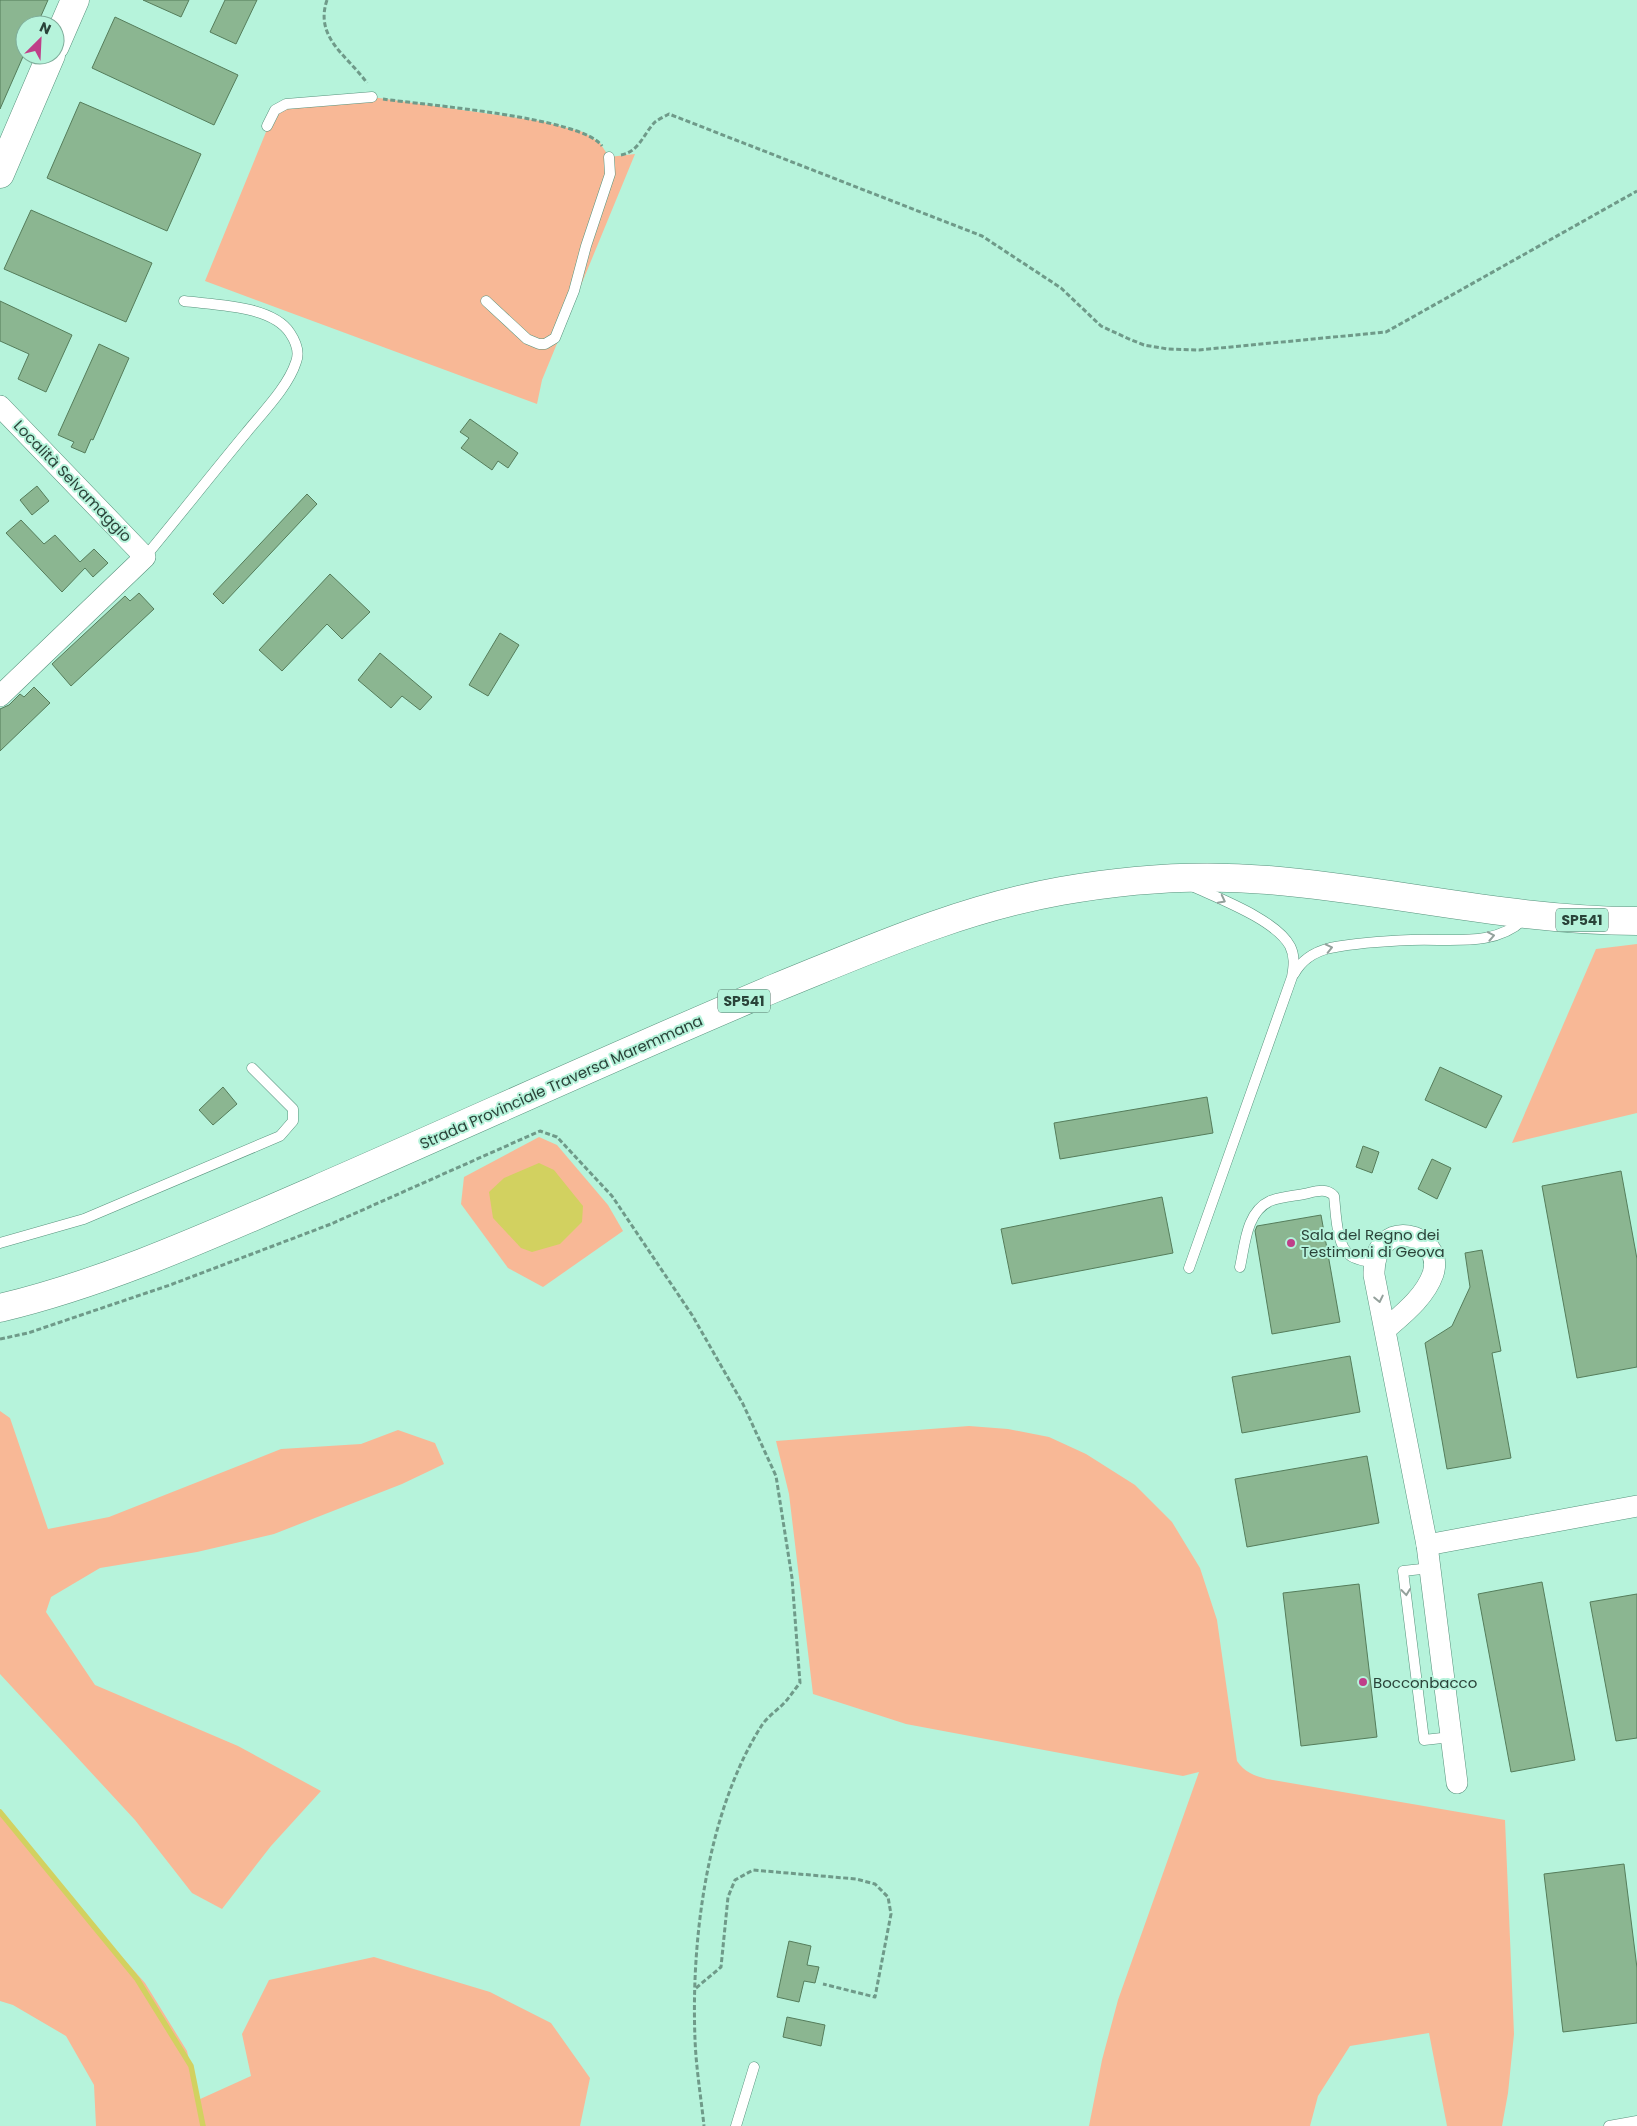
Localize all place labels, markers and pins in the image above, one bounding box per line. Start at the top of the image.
place label: Sala del Regno dei Testimoni di Geova [1301,1224,1445,1262]
marker: Sala del Regno dei Testimoni di Geova [1285,1237,1297,1249]
place label: Bocconbacco [1373,1672,1477,1693]
marker: Bocconbacco [1357,1676,1369,1688]

